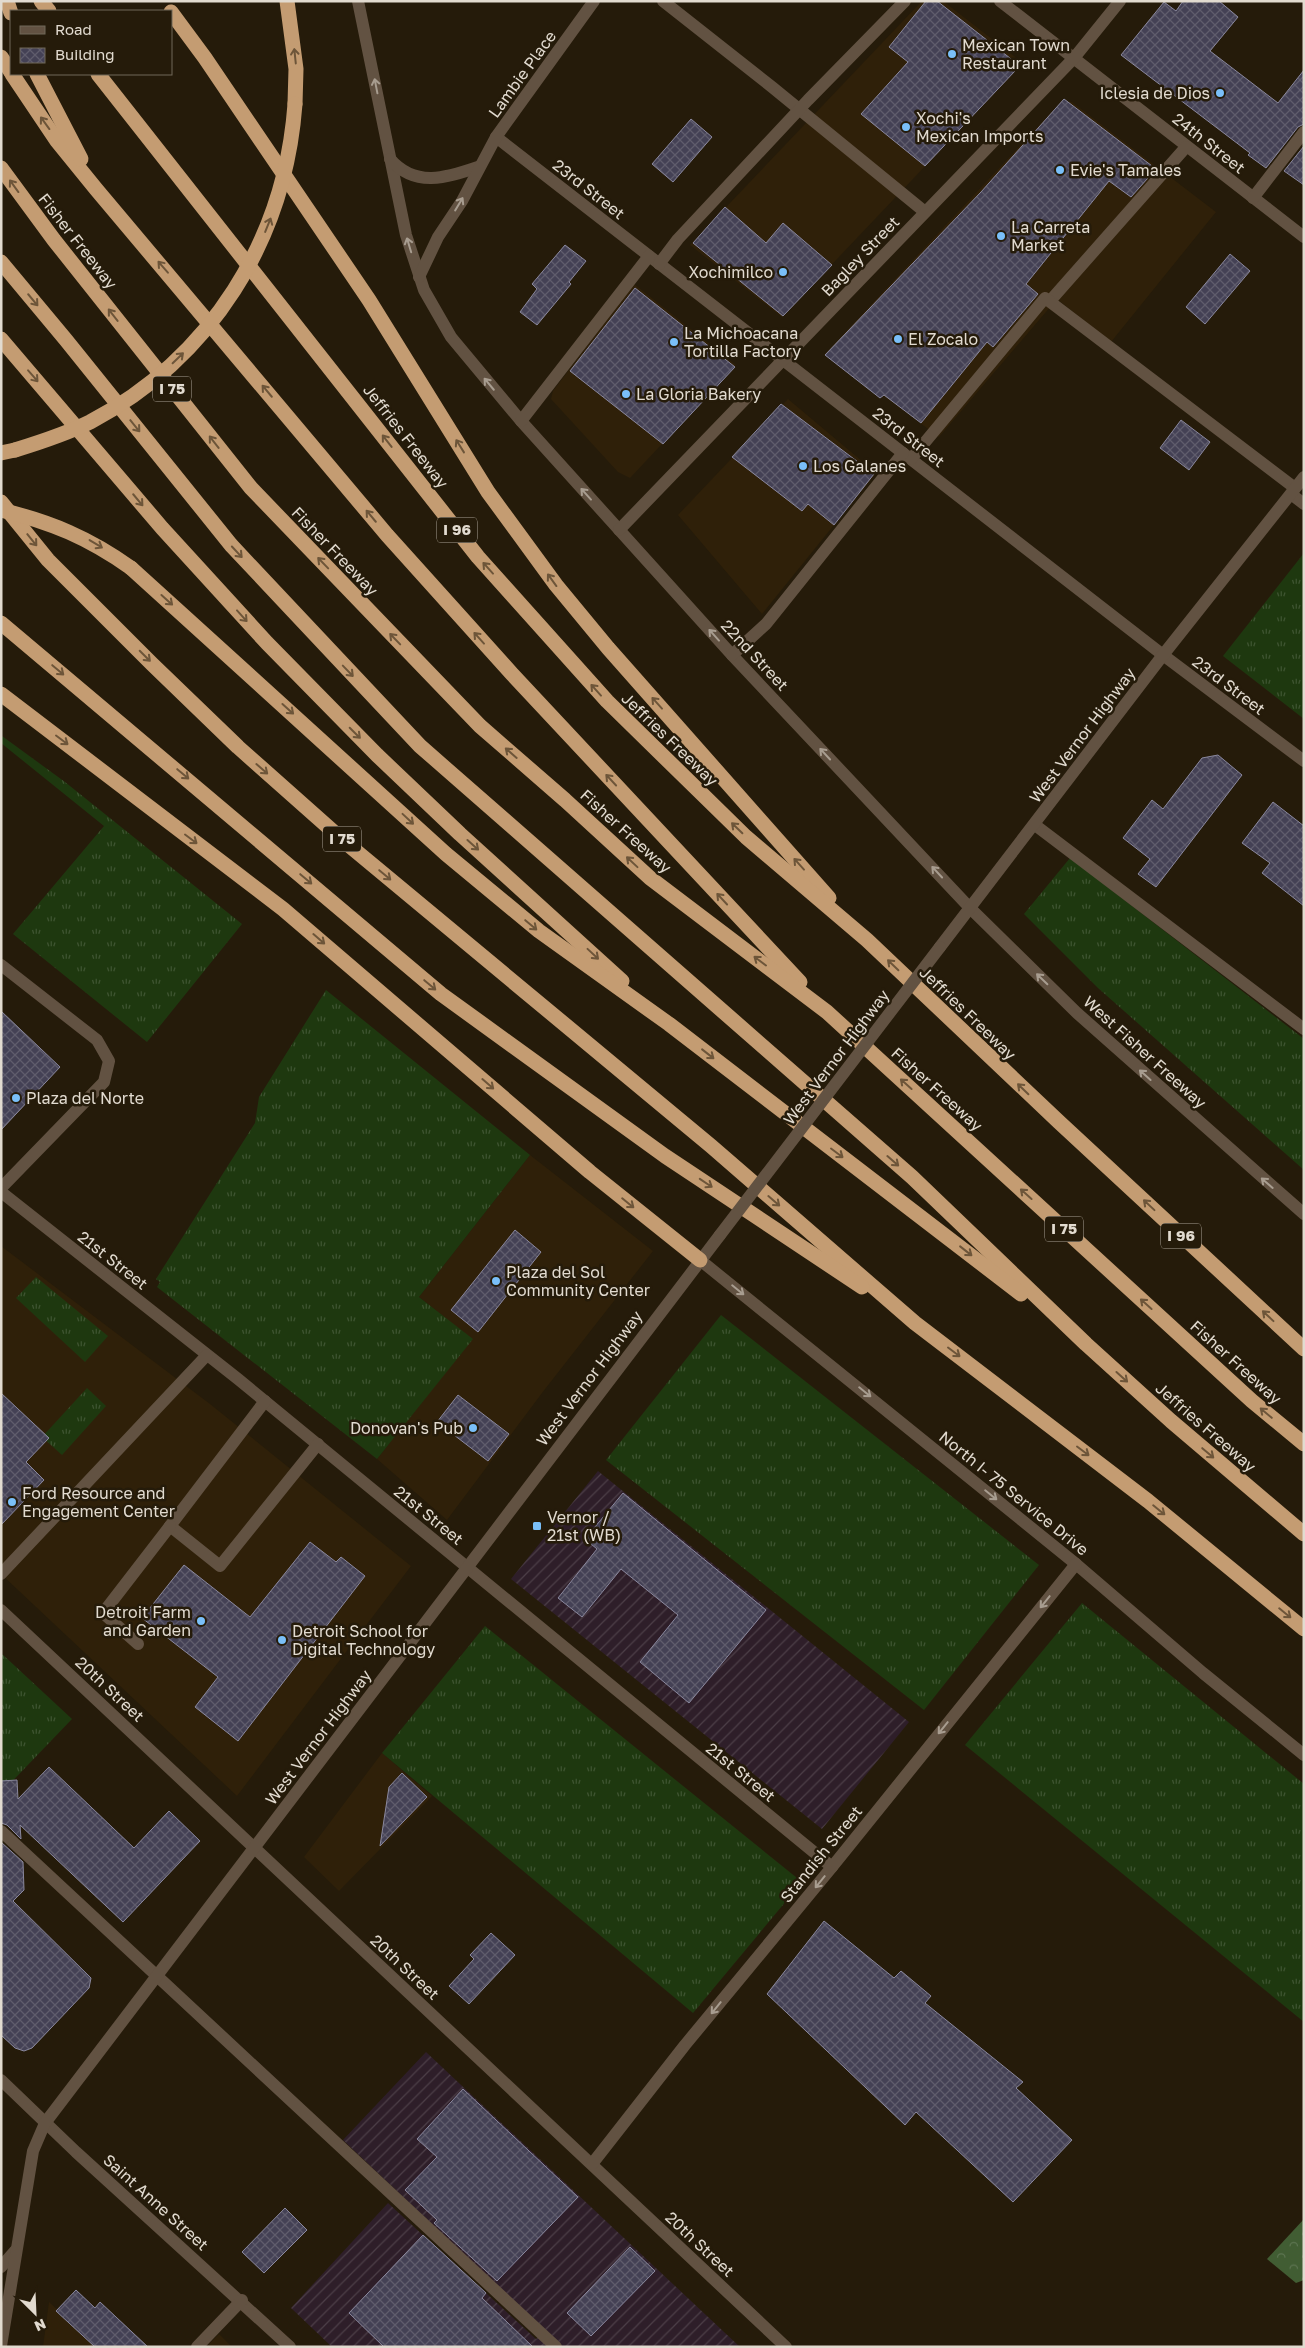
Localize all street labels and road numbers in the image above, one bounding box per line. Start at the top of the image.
street label: Lambie Place [484,27,560,121]
street label: 24th Street [1169,108,1249,178]
street label: 23rd Street [549,155,629,223]
street label: Fisher Freeway [34,189,122,293]
street label: Bagley Street [817,212,903,300]
road number: I 75 [153,376,191,402]
street label: Jeffries Freeway [359,380,453,492]
street label: 23rd Street [869,403,949,471]
street label: Fisher Freeway [288,502,383,600]
road number: I 96 [437,518,477,542]
street label: 22nd Street [717,615,793,695]
street label: 23rd Street [1189,651,1269,719]
street label: West Vernor Highway [1025,663,1139,807]
street label: Jeffries Freeway [618,688,722,790]
street label: Fisher Freeway [576,785,676,877]
road number: I 75 [323,826,361,852]
street label: Jeffries Freeway [916,962,1020,1064]
street label: West Vernor Highway [779,985,893,1129]
street label: West Fisher Freeway [1079,991,1211,1113]
street label: Fisher Freeway [887,1043,987,1135]
road number: I 75 [1045,1216,1083,1242]
road number: I 96 [1161,1224,1201,1248]
street label: 21st Street [74,1226,152,1294]
street label: West Vernor Highway [532,1306,646,1450]
street label: Fisher Freeway [1186,1316,1286,1408]
street label: Jeffries Freeway [1152,1378,1260,1476]
street label: North I- 75 Service Drive [935,1427,1093,1559]
street label: 21st Street [390,1481,468,1549]
street label: 20th Street [71,1652,149,1726]
street label: West Vernor Highway [261,1665,375,1809]
street label: 21st Street [702,1738,780,1806]
street label: Standish Street [776,1801,866,1907]
street label: 20th Street [366,1930,444,2004]
street label: Saint Anne Street [99,2150,213,2254]
street label: 20th Street [661,2207,739,2281]

